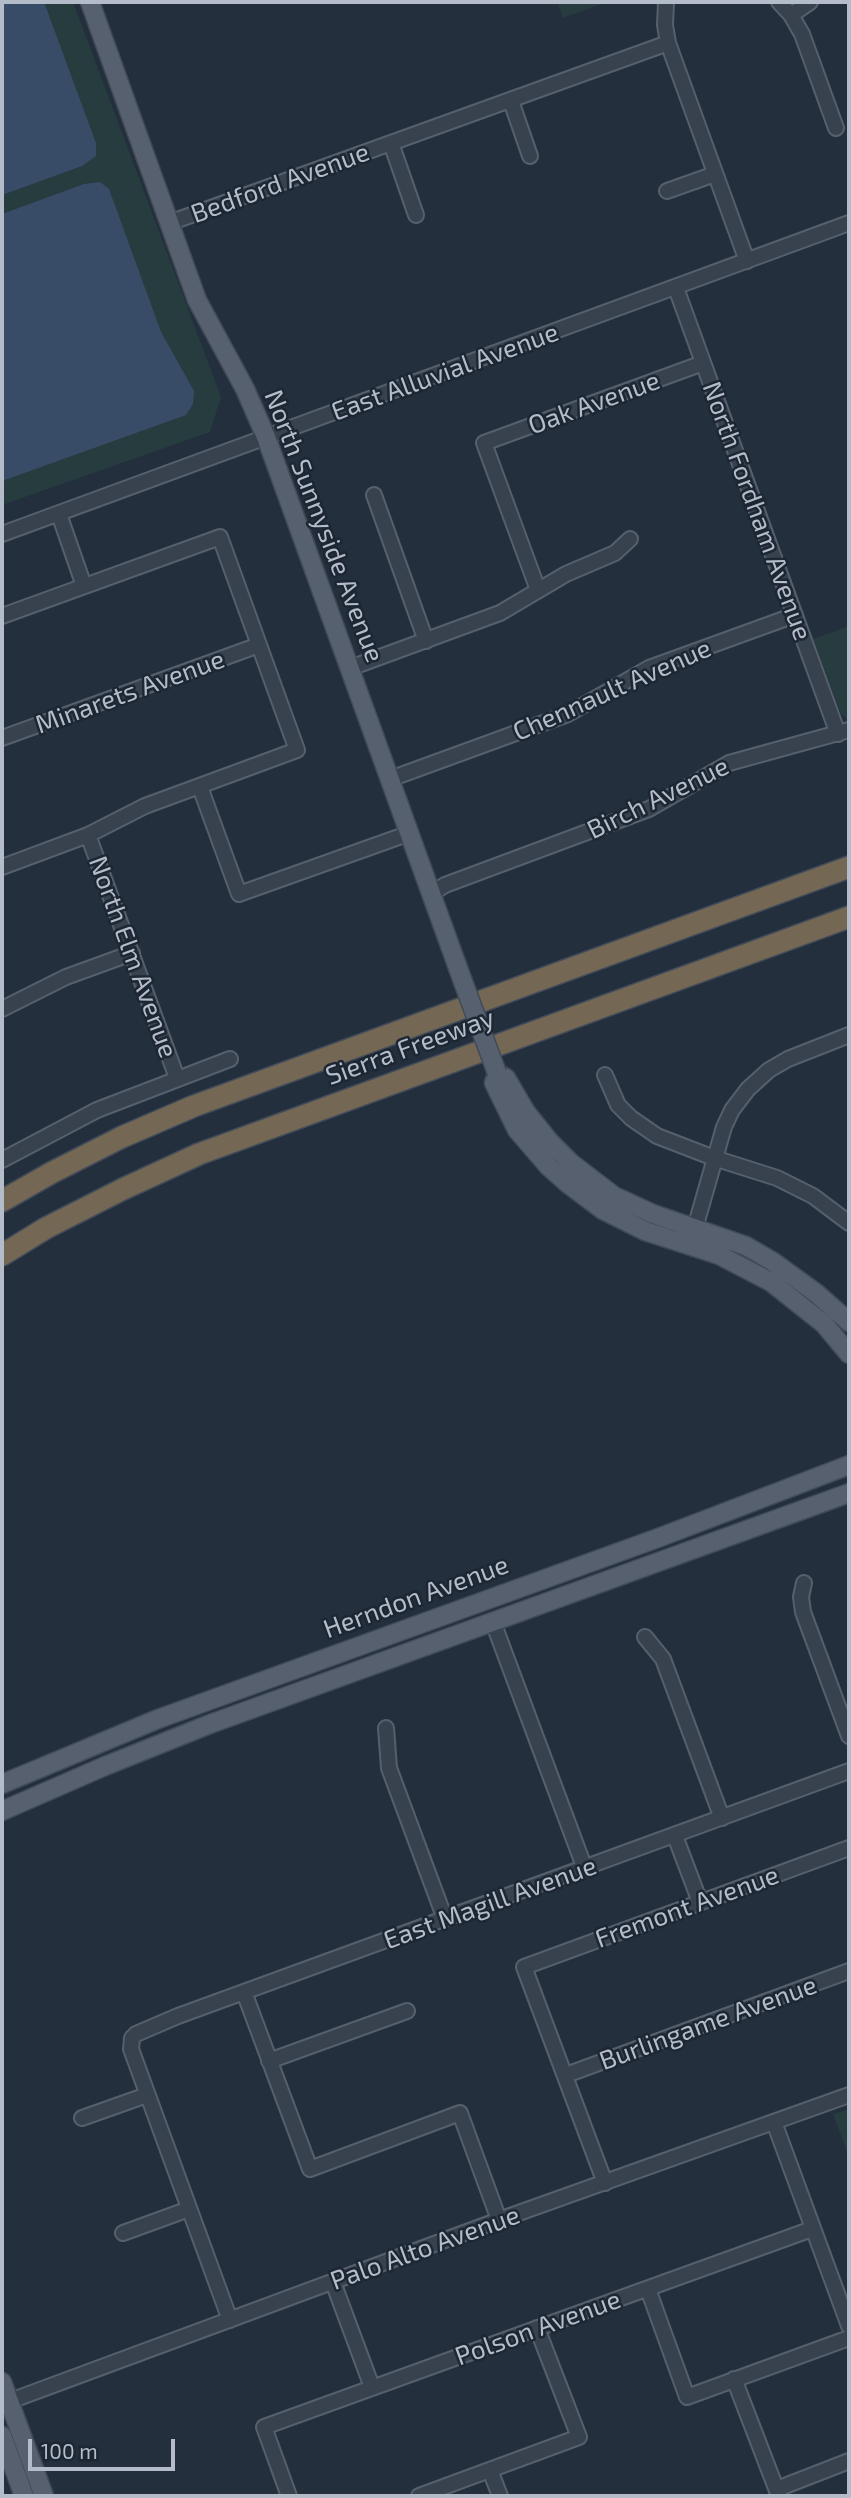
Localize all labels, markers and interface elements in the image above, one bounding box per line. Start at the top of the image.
street label: Bedford Avenue [187,136,373,230]
street label: East Alluvial Avenue [327,316,563,428]
street label: Oak Avenue [524,365,664,441]
street label: North Fordham Avenue [696,377,818,645]
street label: North Sunnyside Avenue [258,385,390,667]
street label: Chennault Avenue [508,632,716,748]
street label: Minarets Avenue [31,643,229,741]
street label: Birch Avenue [582,750,734,846]
street label: North Elm Avenue [82,852,184,1062]
street label: Sierra Freeway [322,1002,498,1092]
street label: Herndon Avenue [319,1549,513,1645]
street label: East Magill Avenue [379,1850,601,1956]
street label: Fremont Avenue [591,1859,783,1955]
street label: Burlingame Avenue [595,1969,821,2077]
street label: Palo Alto Avenue [326,2199,524,2297]
street label: Polson Avenue [451,2284,625,2372]
scale bar [32,2424,178,2468]
text: 100 m [41,2438,98,2463]

